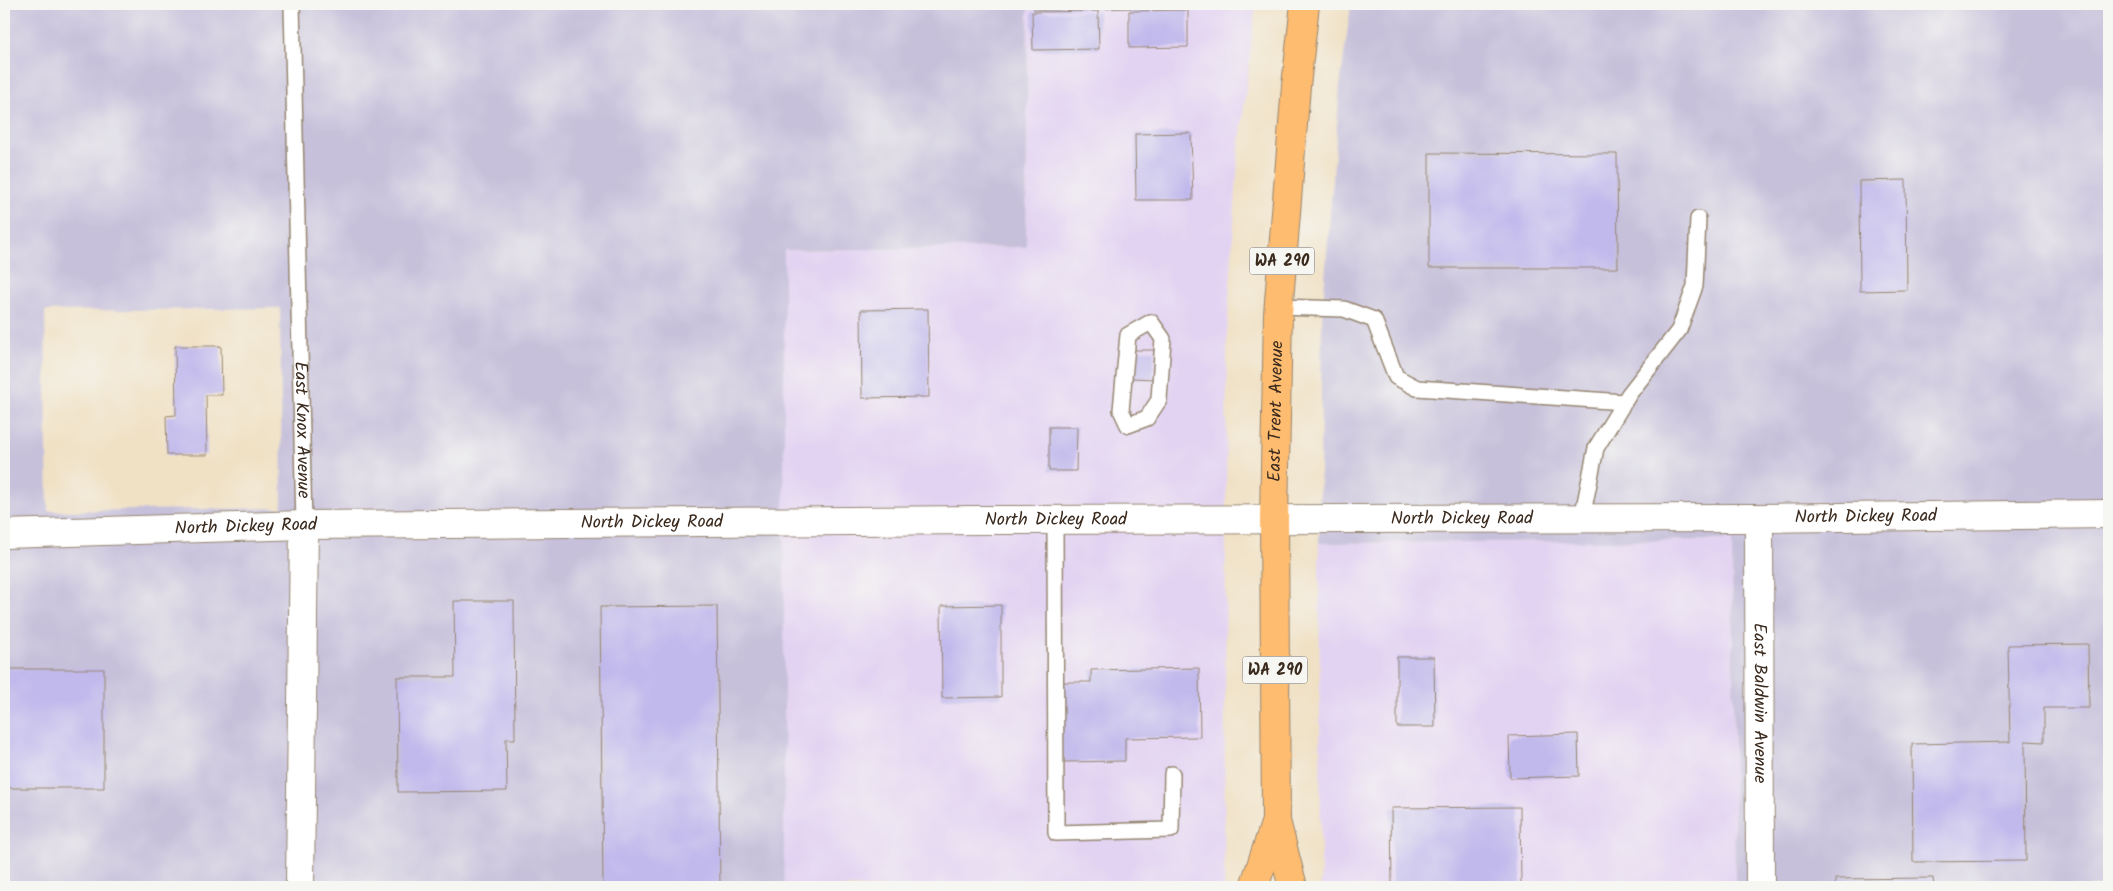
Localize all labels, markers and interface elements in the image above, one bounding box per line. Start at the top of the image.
road number: WA 290 [1250,248,1314,274]
street label: East Trent Avenue [1260,340,1292,482]
street label: East Knox Avenue [286,361,318,499]
street label: North Dickey Road [1794,501,1938,532]
street label: North Dickey Road [1391,504,1534,533]
street label: North Dickey Road [985,505,1128,534]
street label: North Dickey Road [581,507,724,537]
street label: North Dickey Road [174,510,318,543]
street label: East Baldwin Avenue [1745,623,1774,783]
road number: WA 290 [1242,656,1308,684]

